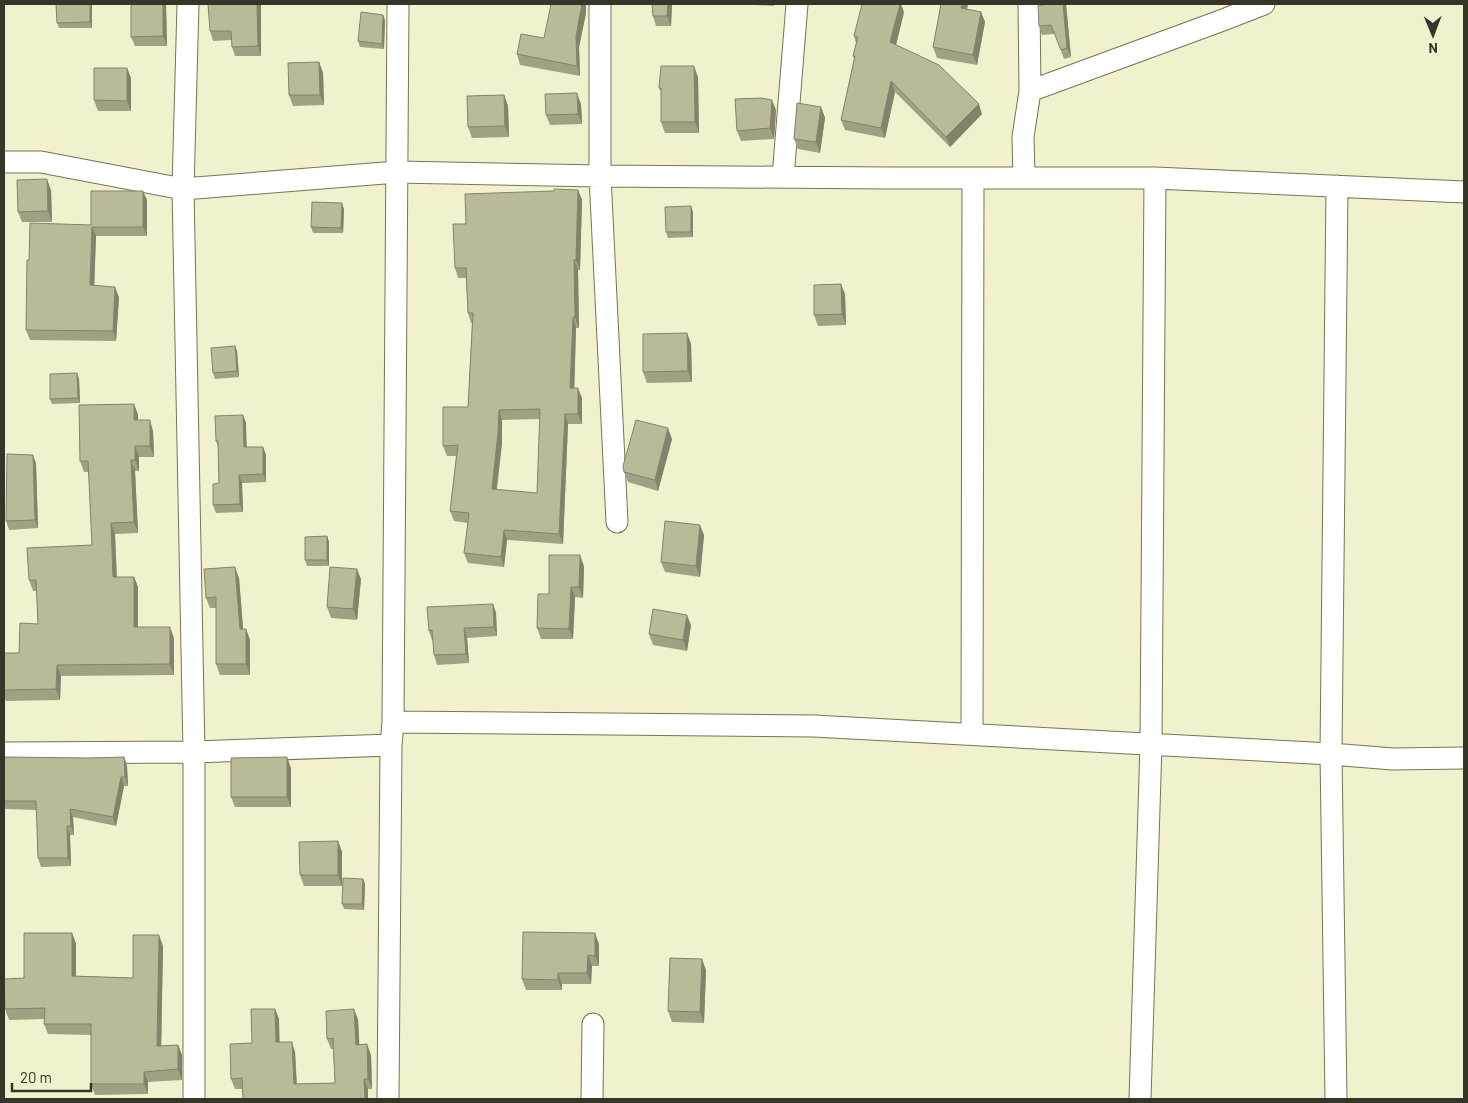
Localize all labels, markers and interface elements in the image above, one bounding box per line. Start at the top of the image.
north arrow [1408,10,1458,60]
text: N [1428,40,1438,57]
scale bar [12,1060,91,1092]
text: 20 m [20,1068,52,1086]

